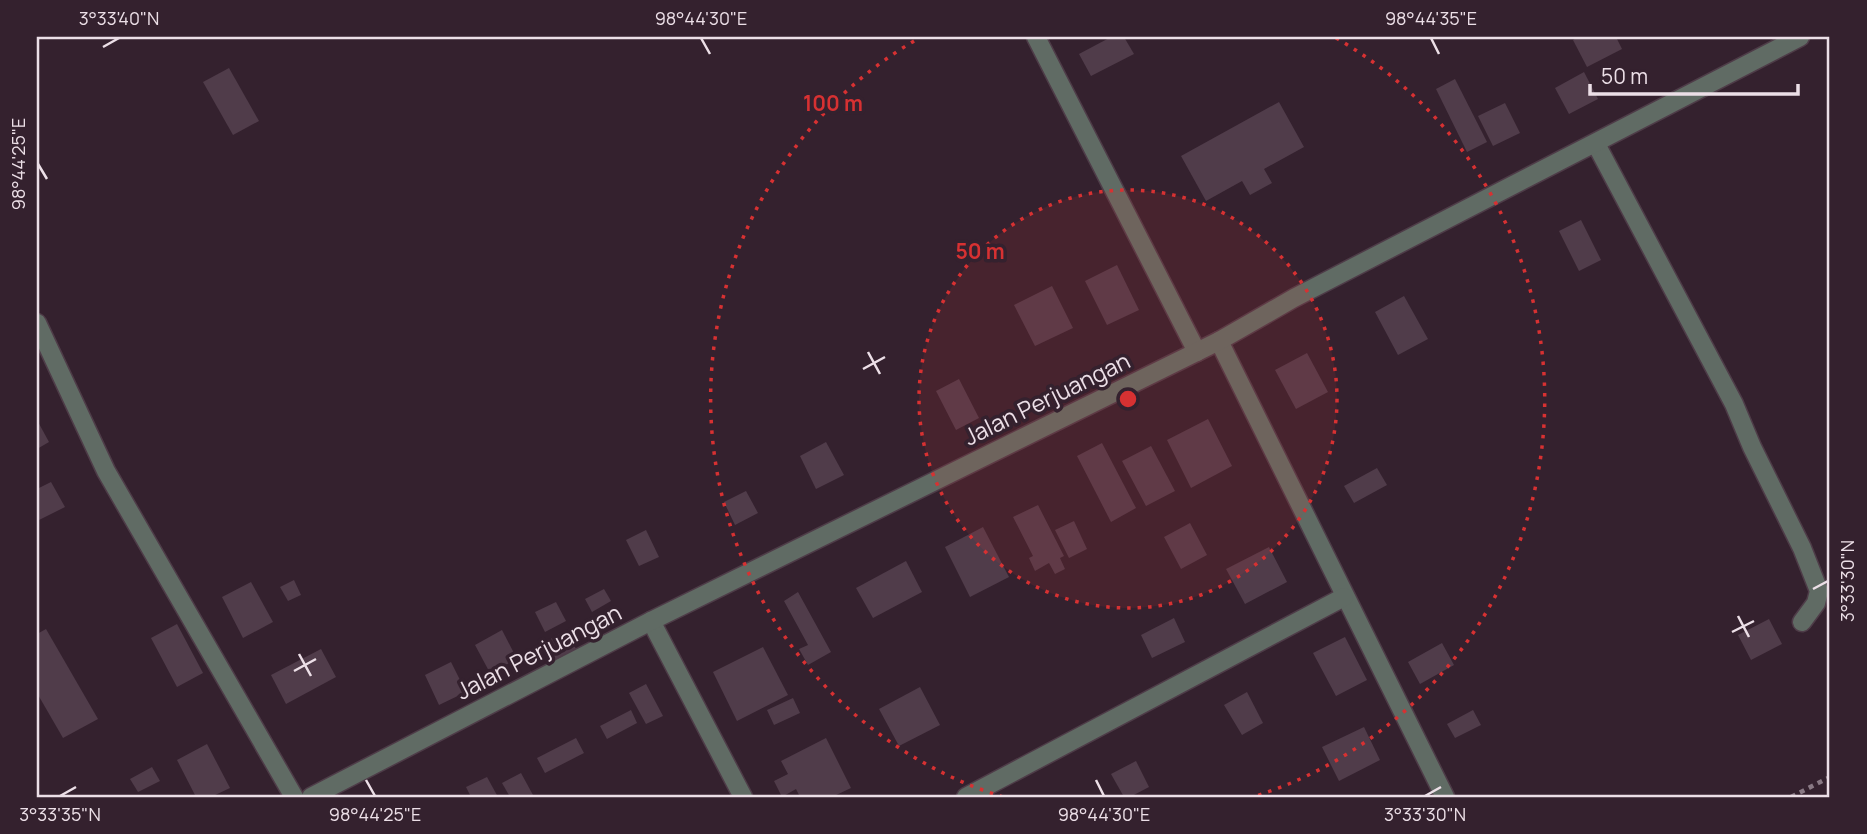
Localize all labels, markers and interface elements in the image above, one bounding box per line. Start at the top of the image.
text: 3°33'40"N [79,6,159,30]
text: 98°44'30"E [655,6,747,30]
text: 98°44'35"E [1385,6,1477,30]
scale bar [1590,52,1799,96]
text: 50 m [1601,62,1648,90]
text: 100 m [803,89,863,117]
text: 98°44'25"E [6,118,30,210]
text: 50 m [955,237,1005,265]
street label: Jalan Perjuangan [958,344,1135,452]
centre of rings [1116,387,1140,411]
text: 3°33'30"N [1835,540,1859,622]
street label: Jalan Perjuangan [451,596,627,707]
text: 3°33'35"N [19,802,101,826]
text: 98°44'25"E [329,802,421,826]
text: 98°44'30"E [1058,802,1150,826]
text: 3°33'30"N [1384,802,1466,826]

